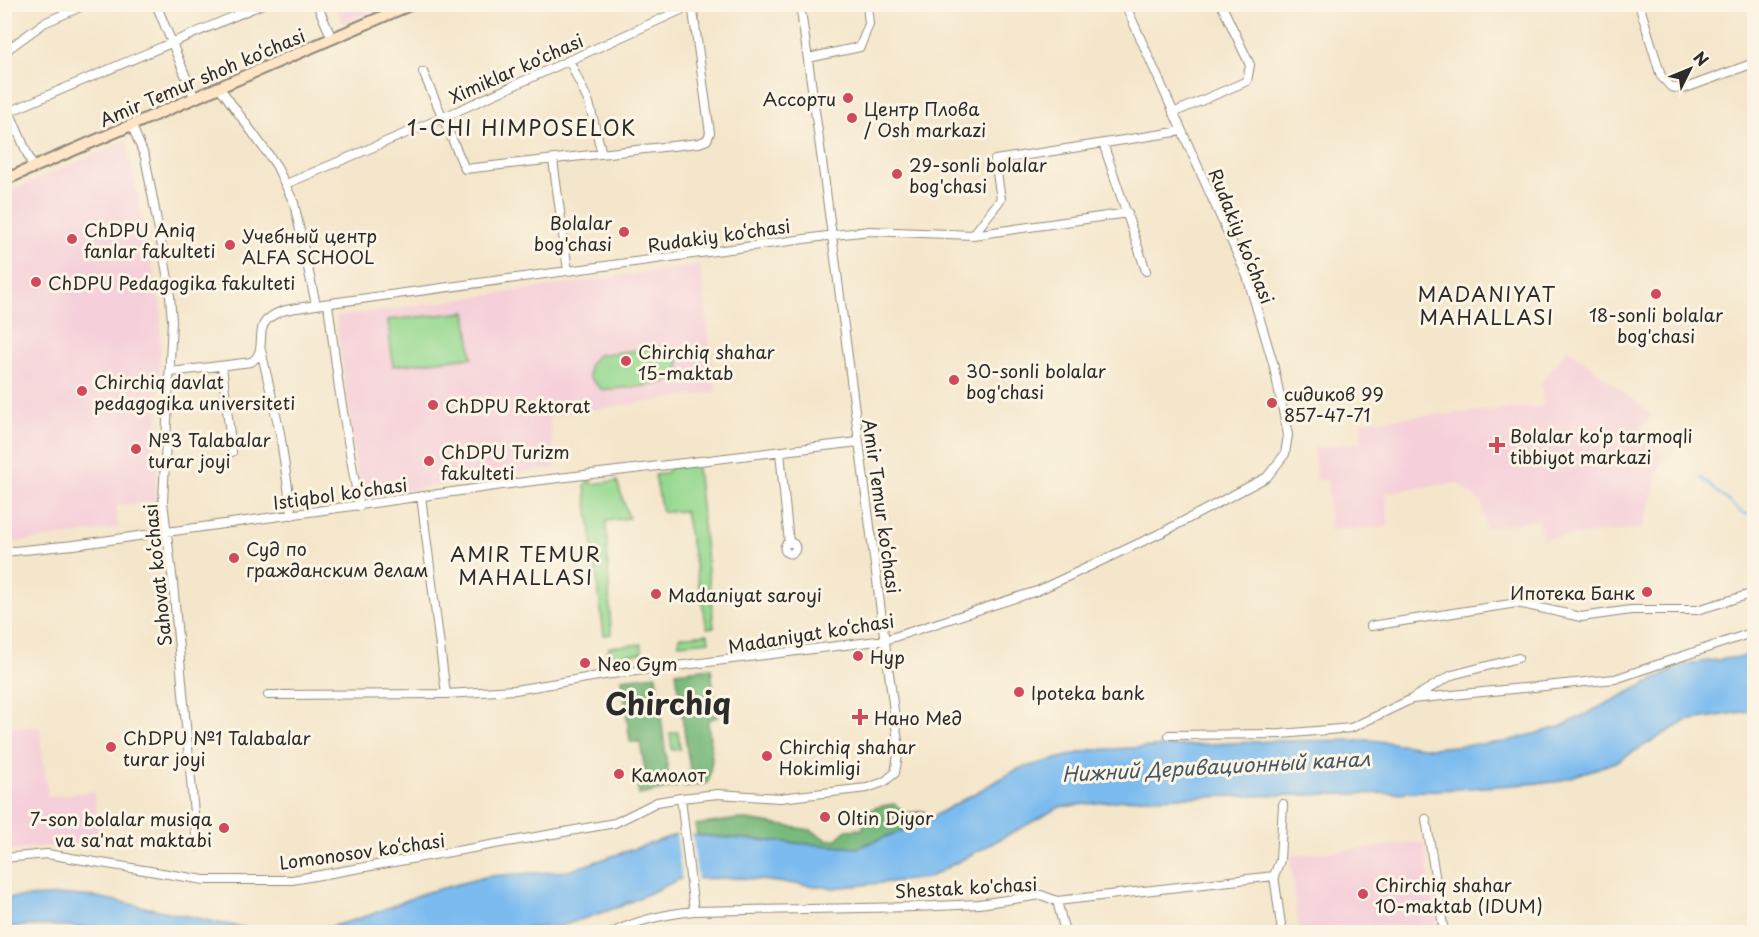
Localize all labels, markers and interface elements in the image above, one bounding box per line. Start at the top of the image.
street label: Amir Temur shoh ko‘chasi [95,21,309,133]
street label: Ximiklar ko‘chasi [445,26,587,110]
north arrow [1660,39,1720,99]
text: N [1689,45,1715,71]
place label: Ассорти [763,85,836,112]
marker: Ассорти [841,91,855,105]
place label: Центр Плова / Osh markazi [864,95,986,143]
district label: 1-CHI HIMPOSELOK [407,111,637,143]
marker: Центр Плова / Osh markazi [845,111,859,125]
place label: 29-sonli bolalar bog'chasi [909,151,1048,199]
street label: Rudakiy ko‘chasi [1203,164,1281,308]
marker: 29-sonli bolalar bog'chasi [890,167,904,181]
place label: Bolalar bog'chasi [534,209,613,257]
street label: Rudakiy ko‘chasi [646,212,792,258]
place label: ChDPU Aniq fanlar fakulteti [84,216,216,264]
place label: Учебный центр ALFA SCHOOL [242,222,377,270]
marker: Bolalar bog'chasi [617,225,631,239]
marker: ChDPU Aniq fanlar fakulteti [65,232,79,246]
marker: Учебный центр ALFA SCHOOL [223,238,237,252]
place label: ChDPU Pedagogika fakulteti [48,269,295,296]
marker: ChDPU Pedagogika fakulteti [29,275,43,289]
district label: MADANIYAT MAHALLASI [1417,279,1557,332]
marker: 18-sonli bolalar bog'chasi [1649,287,1663,301]
place label: 18-sonli bolalar bog'chasi [1589,301,1724,349]
place label: Chirchiq shahar 15-maktab [638,338,776,386]
marker: Chirchiq shahar 15-maktab [619,354,633,368]
place label: 30-sonli bolalar bog'chasi [966,357,1107,405]
place label: Chirchiq davlat pedagogika universiteti [94,368,295,416]
marker: 30-sonli bolalar bog'chasi [947,373,961,387]
place label: сидиков 99 857-47-71 [1284,380,1384,428]
marker: Chirchiq davlat pedagogika universiteti [75,384,89,398]
place label: ChDPU Rektorat [445,392,590,419]
marker: сидиков 99 857-47-71 [1265,396,1279,410]
marker: ChDPU Rektorat [426,398,440,412]
street label: Amir Temur ko‘chasi [856,417,908,595]
place label: Bolalar ko‘p tarmoqli tibbiyot markazi [1510,422,1693,470]
place label: №3 Talabalar turar joyi [148,426,271,474]
marker: Bolalar ko‘p tarmoqli tibbiyot markazi [1488,436,1506,454]
place label: ChDPU Turizm fakulteti [441,438,570,486]
marker: №3 Talabalar turar joyi [129,442,143,456]
marker: ChDPU Turizm fakulteti [422,454,436,468]
street label: Istiqbol ko‘chasi [271,470,409,516]
street label: Sahovat ko‘chasi [136,502,178,648]
place label: Суд по гражданским делам [246,535,429,583]
district label: AMIR TEMUR MAHALLASI [450,539,602,592]
marker: Суд по гражданским делам [227,551,241,565]
place label: Ипотека Банк [1510,579,1635,606]
place label: Madaniyat saroyi [668,581,822,608]
marker: Ипотека Банк [1640,585,1654,599]
marker: Madaniyat saroyi [649,587,663,601]
street label: Madaniyat ko‘chasi [726,607,896,659]
place label: Нур [870,643,905,670]
marker: Нур [851,649,865,663]
place label: Neo Gym [597,650,678,677]
marker: Neo Gym [578,656,592,670]
place label: Ipoteka bank [1031,679,1145,706]
district label: Chirchiq [605,680,731,725]
marker: Ipoteka bank [1012,685,1026,699]
place label: Нано Мед [874,704,962,731]
marker: Нано Мед [851,708,869,726]
place label: ChDPU №1 Talabalar turar joyi [123,724,312,772]
place label: Chirchiq shahar Hokimligi [779,733,917,781]
marker: ChDPU №1 Talabalar turar joyi [104,740,118,754]
water label: Нижний Деривационный канал [1061,743,1371,789]
marker: Chirchiq shahar Hokimligi [760,749,774,763]
place label: Камолот [631,761,706,788]
marker: Камолот [612,767,626,781]
place label: Oltin Diyor [837,804,934,831]
place label: 7-son bolalar musiqa va sa'nat maktabi [30,805,213,853]
marker: Oltin Diyor [818,810,832,824]
marker: 7-son bolalar musiqa va sa'nat maktabi [217,821,231,835]
street label: Lomonosov ko‘chasi [277,826,447,876]
street label: Shestak ko'chasi [894,870,1038,904]
place label: Chirchiq shahar 10-maktab (IDUM) [1375,871,1543,919]
marker: Chirchiq shahar 10-maktab (IDUM) [1356,887,1370,901]

